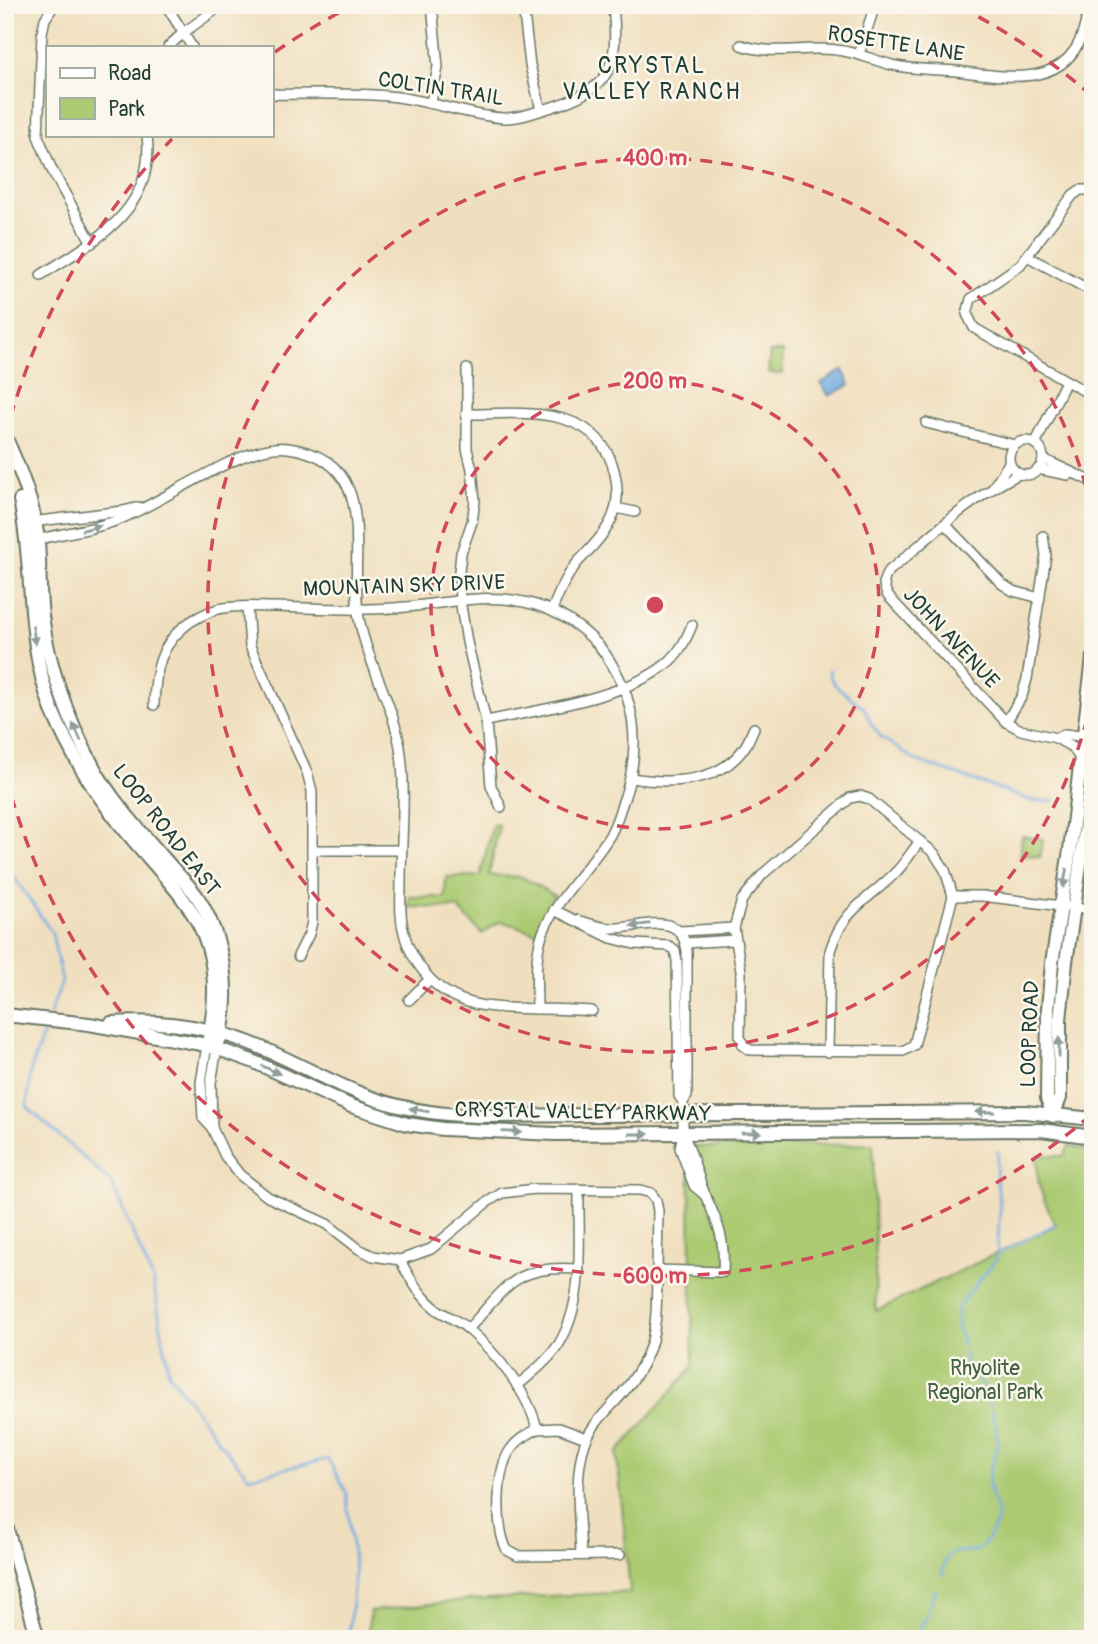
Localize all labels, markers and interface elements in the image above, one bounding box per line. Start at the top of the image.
street label: ROSETTE LANE [826,20,966,68]
legend [46,46,273,136]
district label: CRYSTAL VALLEY RANCH [562,51,742,106]
text: Road [108,60,152,87]
street label: COLTIN TRAIL [376,66,506,112]
text: Park [108,96,145,123]
text: 400 m [623,145,687,172]
text: 200 m [623,368,687,395]
one-way arrow [80,522,102,533]
street label: MOUNTAIN SKY DRIVE [302,569,506,603]
street label: JOHN AVENUE [897,582,1005,695]
centre of rings [643,593,667,617]
one-way arrow [29,624,40,646]
one-way arrow [71,722,83,742]
street label: LOOP ROAD EAST [106,759,226,902]
one-way arrow [1059,867,1070,889]
one-way arrow [629,920,651,931]
street label: LOOP ROAD [1015,980,1045,1088]
one-way arrow [1053,1036,1065,1058]
one-way arrow [261,1064,281,1076]
street label: CRYSTAL VALLEY PARKWAY [454,1096,712,1128]
one-way arrow [408,1104,430,1115]
one-way arrow [974,1106,996,1118]
one-way arrow [501,1127,523,1138]
one-way arrow [741,1127,763,1139]
one-way arrow [628,1128,650,1140]
text: 600 m [623,1263,687,1290]
park label: Rhyolite Regional Park [927,1355,1043,1406]

